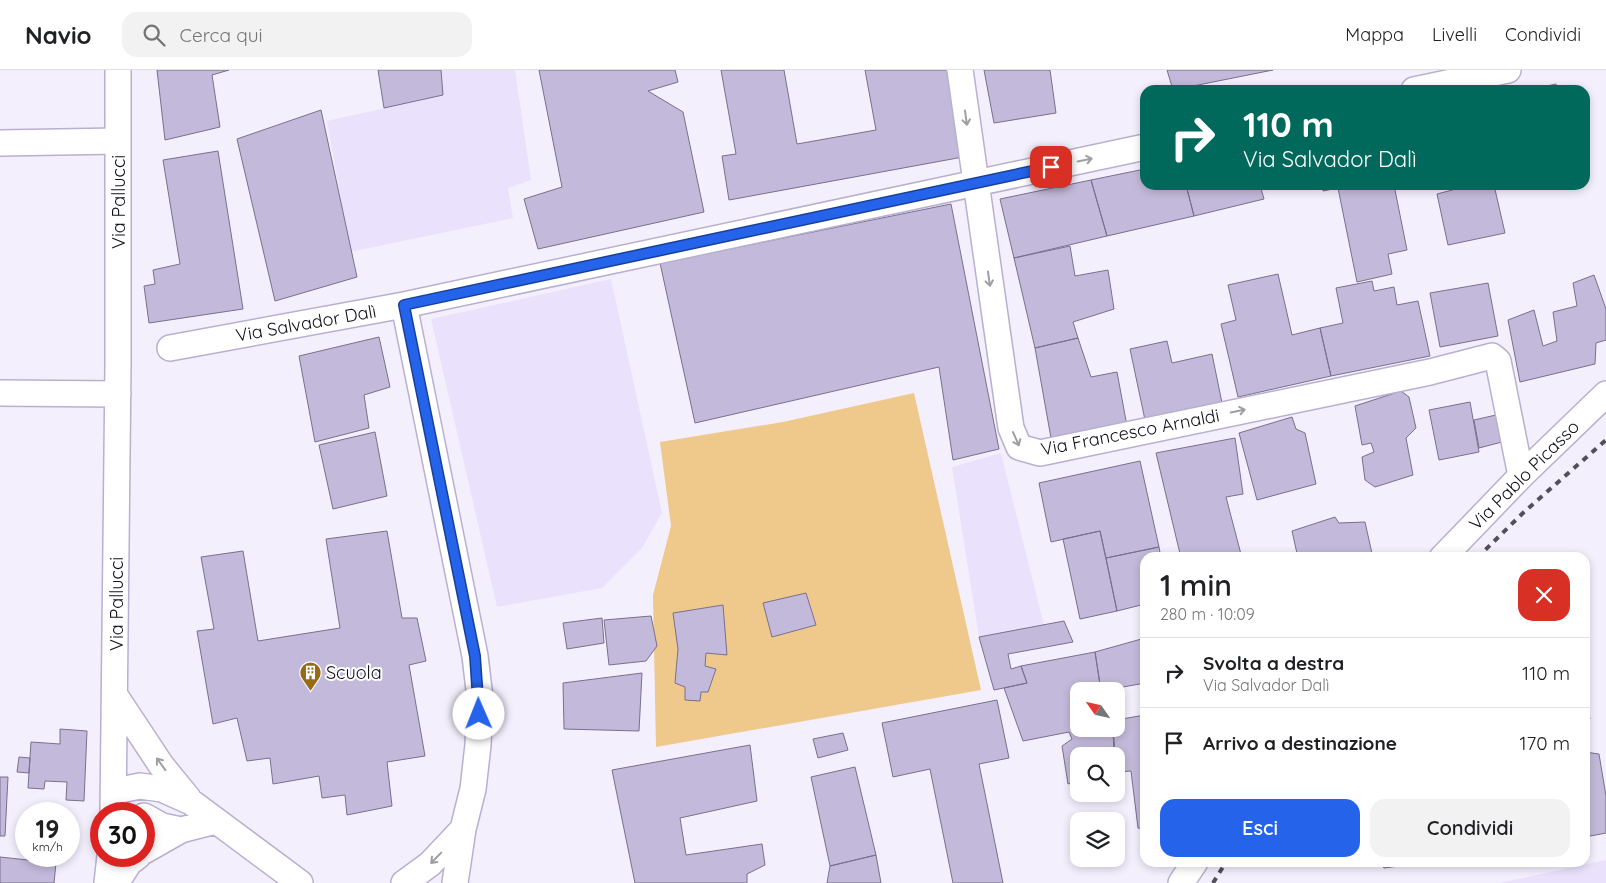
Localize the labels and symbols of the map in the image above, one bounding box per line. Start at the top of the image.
one-way arrow [962,110,972,126]
pin [1030,146,1072,188]
street label: Via Pallucci [107,155,130,249]
one-way arrow [1076,155,1092,164]
one-way arrow [985,271,995,287]
street label: Via Salvador Dalì [234,299,378,347]
street label: Via Francesco Arnaldi [1039,403,1221,461]
one-way arrow [1230,406,1246,416]
street label: Via Pablo Picasso [1464,415,1584,535]
one-way arrow [1012,431,1022,446]
street label: Via Pallucci [105,557,128,651]
building icon: Scuola [298,660,322,691]
place label: Scuola [326,661,382,684]
north arrow [1070,682,1125,738]
position arrow [452,687,504,739]
one-way arrow [156,757,166,771]
speed limit sign: 30 [90,802,155,867]
one-way arrow [430,852,442,864]

